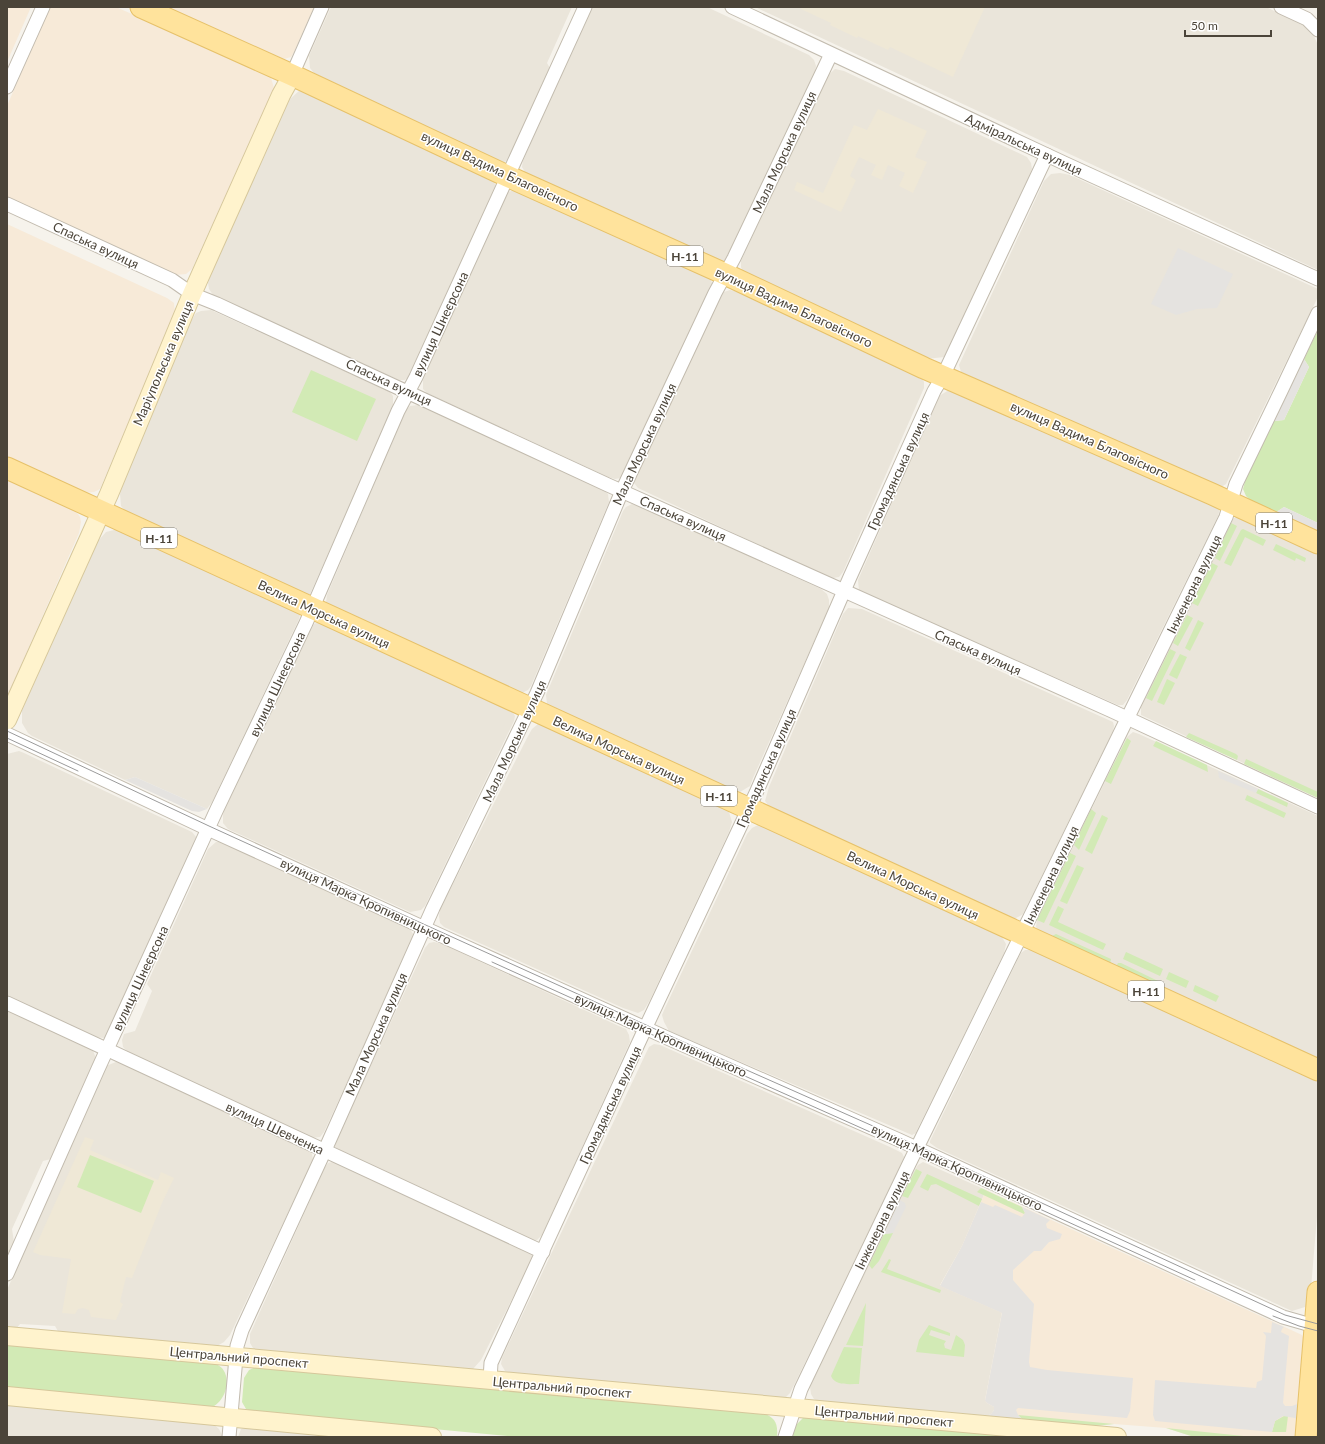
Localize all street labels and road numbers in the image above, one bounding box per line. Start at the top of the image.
street label: Мала Морська вулиця [749,88,819,216]
street label: Адміральська вулиця [963,110,1085,178]
street label: вулиця Вадима Благовісного [419,127,581,215]
street label: Спаська вулиця [50,218,142,272]
road number: Н-11 [667,246,703,266]
street label: вулиця Вадима Благовісного [713,263,875,351]
street label: вулиця Шнеєрсона [409,269,471,379]
street label: Маріупольська вулиця [129,298,197,428]
street label: Спаська вулиця [343,355,435,409]
street label: Мала Морська вулиця [609,380,679,508]
street label: вулиця Вадима Благовісного [1008,398,1172,482]
street label: Громадянська вулиця [864,410,932,532]
street label: Спаська вулиця [637,492,729,544]
road number: Н-11 [1256,513,1292,533]
road number: Н-11 [141,528,177,548]
street label: Інженерна вулиця [1163,532,1225,636]
street label: Велика Морська вулиця [255,576,393,652]
street label: Спаська вулиця [932,626,1024,678]
street label: вулиця Шнеєрсона [246,629,308,739]
street label: Мала Морська вулиця [479,677,549,805]
street label: Громадянська вулиця [733,706,799,830]
street label: Велика Морська вулиця [550,712,688,788]
road number: Н-11 [701,786,737,806]
street label: Інженерна вулиця [1020,823,1082,927]
street label: Велика Морська вулиця [844,847,982,923]
street label: вулиця Марка Кропивницького [278,854,454,948]
street label: вулиця Шнеєрсона [109,923,171,1033]
street label: Мала Морська вулиця [342,970,410,1098]
road number: Н-11 [1128,981,1164,1001]
street label: вулиця Марка Кропивницького [572,990,750,1080]
street label: Громадянська вулиця [576,1044,644,1166]
street label: вулиця Шевченка [223,1098,327,1158]
street label: вулиця Марка Кропивницького [869,1120,1045,1214]
street label: Інженерна вулиця [851,1168,913,1272]
street label: Центральний проспект [169,1343,310,1371]
street label: Центральний проспект [492,1373,633,1401]
street label: Центральний проспект [814,1402,955,1430]

